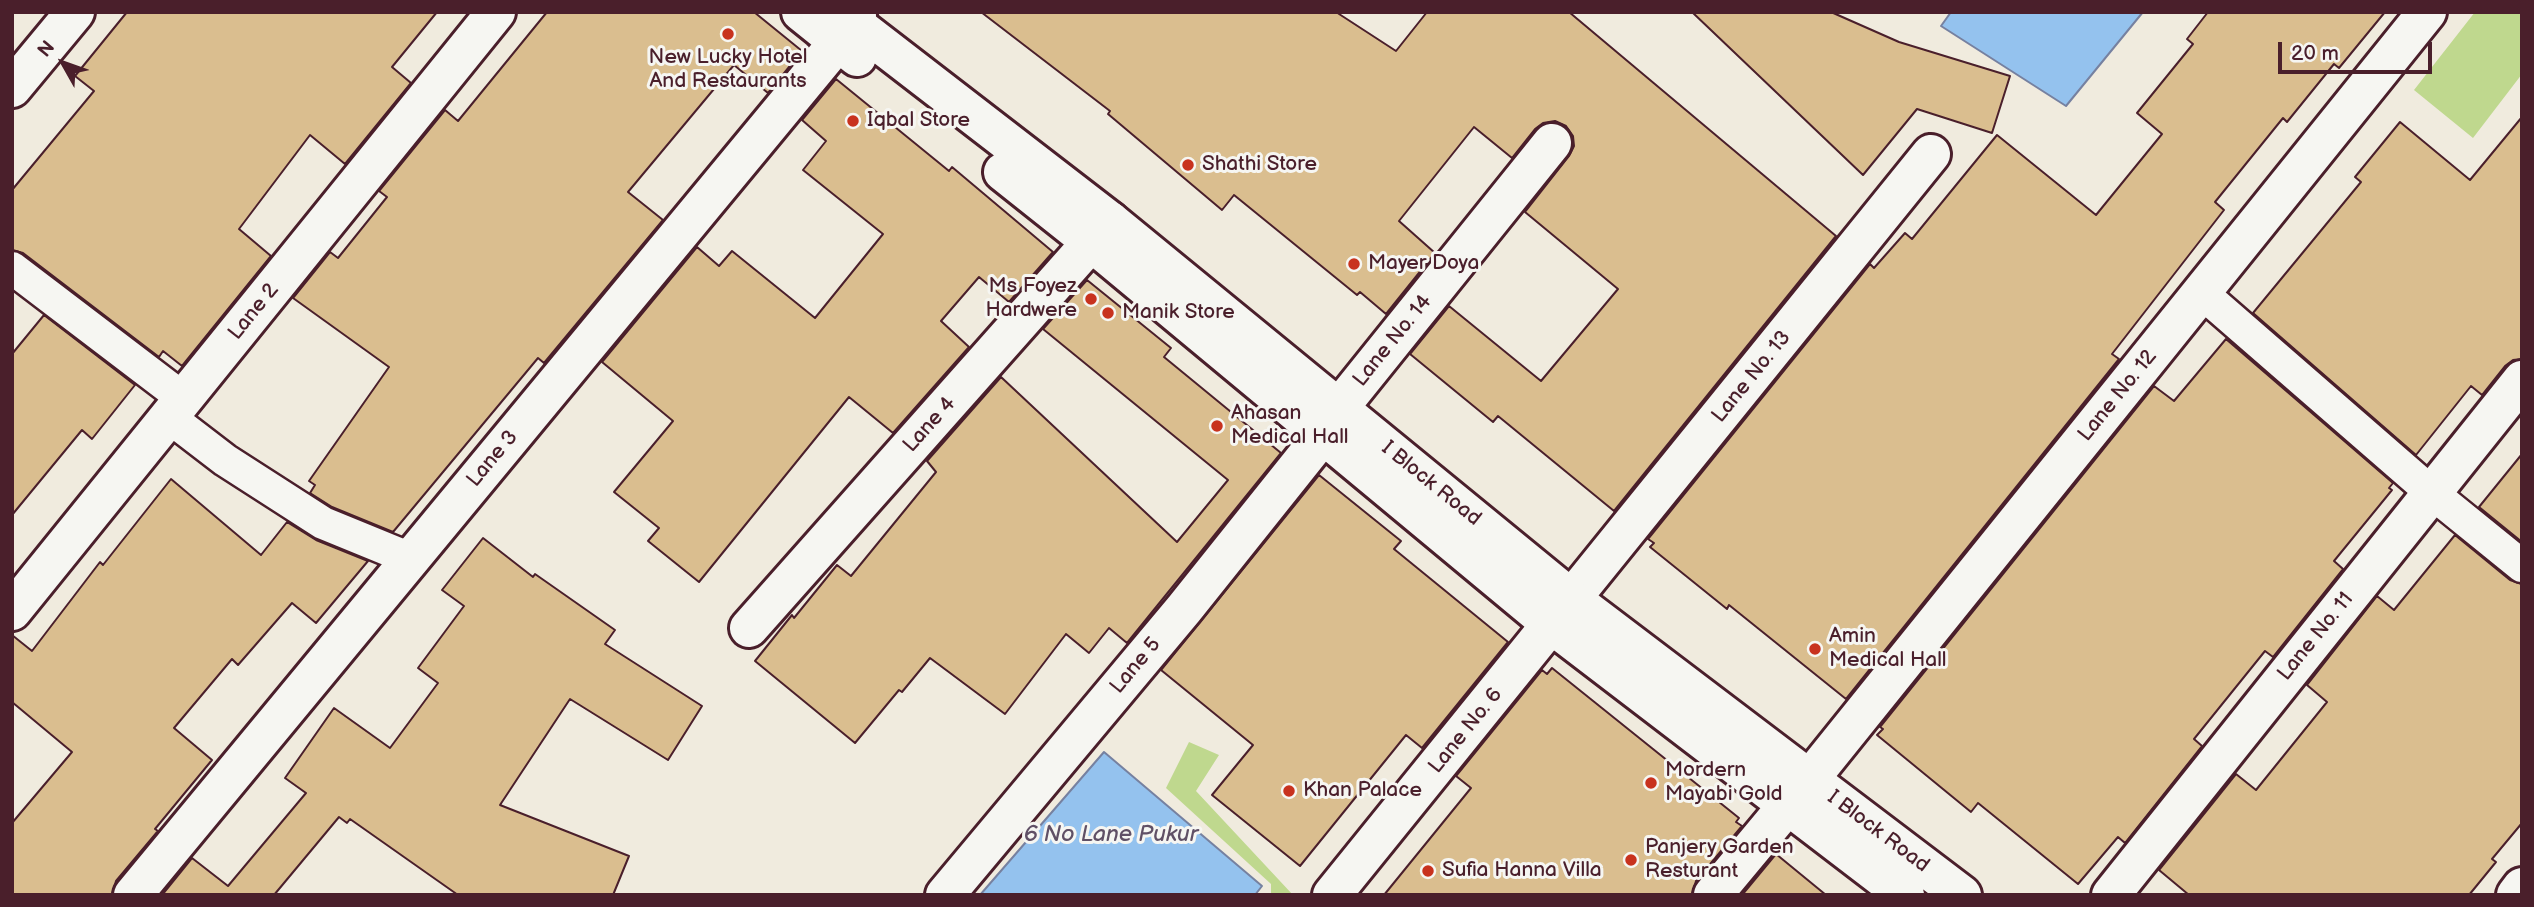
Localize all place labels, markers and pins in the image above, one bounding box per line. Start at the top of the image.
marker: New Lucky Hotel And Restaurants [720,26,736,42]
place label: New Lucky Hotel And Restaurants [649,45,807,95]
place label: Iqbal Store [867,108,970,134]
marker: Iqbal Store [845,113,861,129]
place label: Shathi Store [1202,152,1317,178]
marker: Shathi Store [1180,157,1196,173]
place label: Mayer Doya [1368,251,1479,277]
marker: Mayer Doya [1346,256,1362,272]
place label: Ms Foyez Hardwere [985,274,1077,324]
marker: Ms Foyez Hardwere [1083,291,1099,307]
place label: Manik Store [1122,300,1235,326]
marker: Manik Store [1100,305,1116,321]
place label: Ahasan Medical Hall [1231,401,1349,451]
marker: Ahasan Medical Hall [1209,418,1225,434]
place label: Amin Medical Hall [1829,624,1947,674]
marker: Amin Medical Hall [1807,641,1823,657]
place label: Mordern Mayabi Gold [1665,758,1782,808]
marker: Mordern Mayabi Gold [1643,775,1659,791]
place label: Khan Palace [1303,778,1422,804]
marker: Khan Palace [1281,783,1297,799]
place label: Panjery Garden Resturant [1645,835,1793,885]
marker: Panjery Garden Resturant [1623,852,1639,868]
place label: Sufia Hanna Villa [1442,858,1602,884]
marker: Sufia Hanna Villa [1420,863,1436,879]

